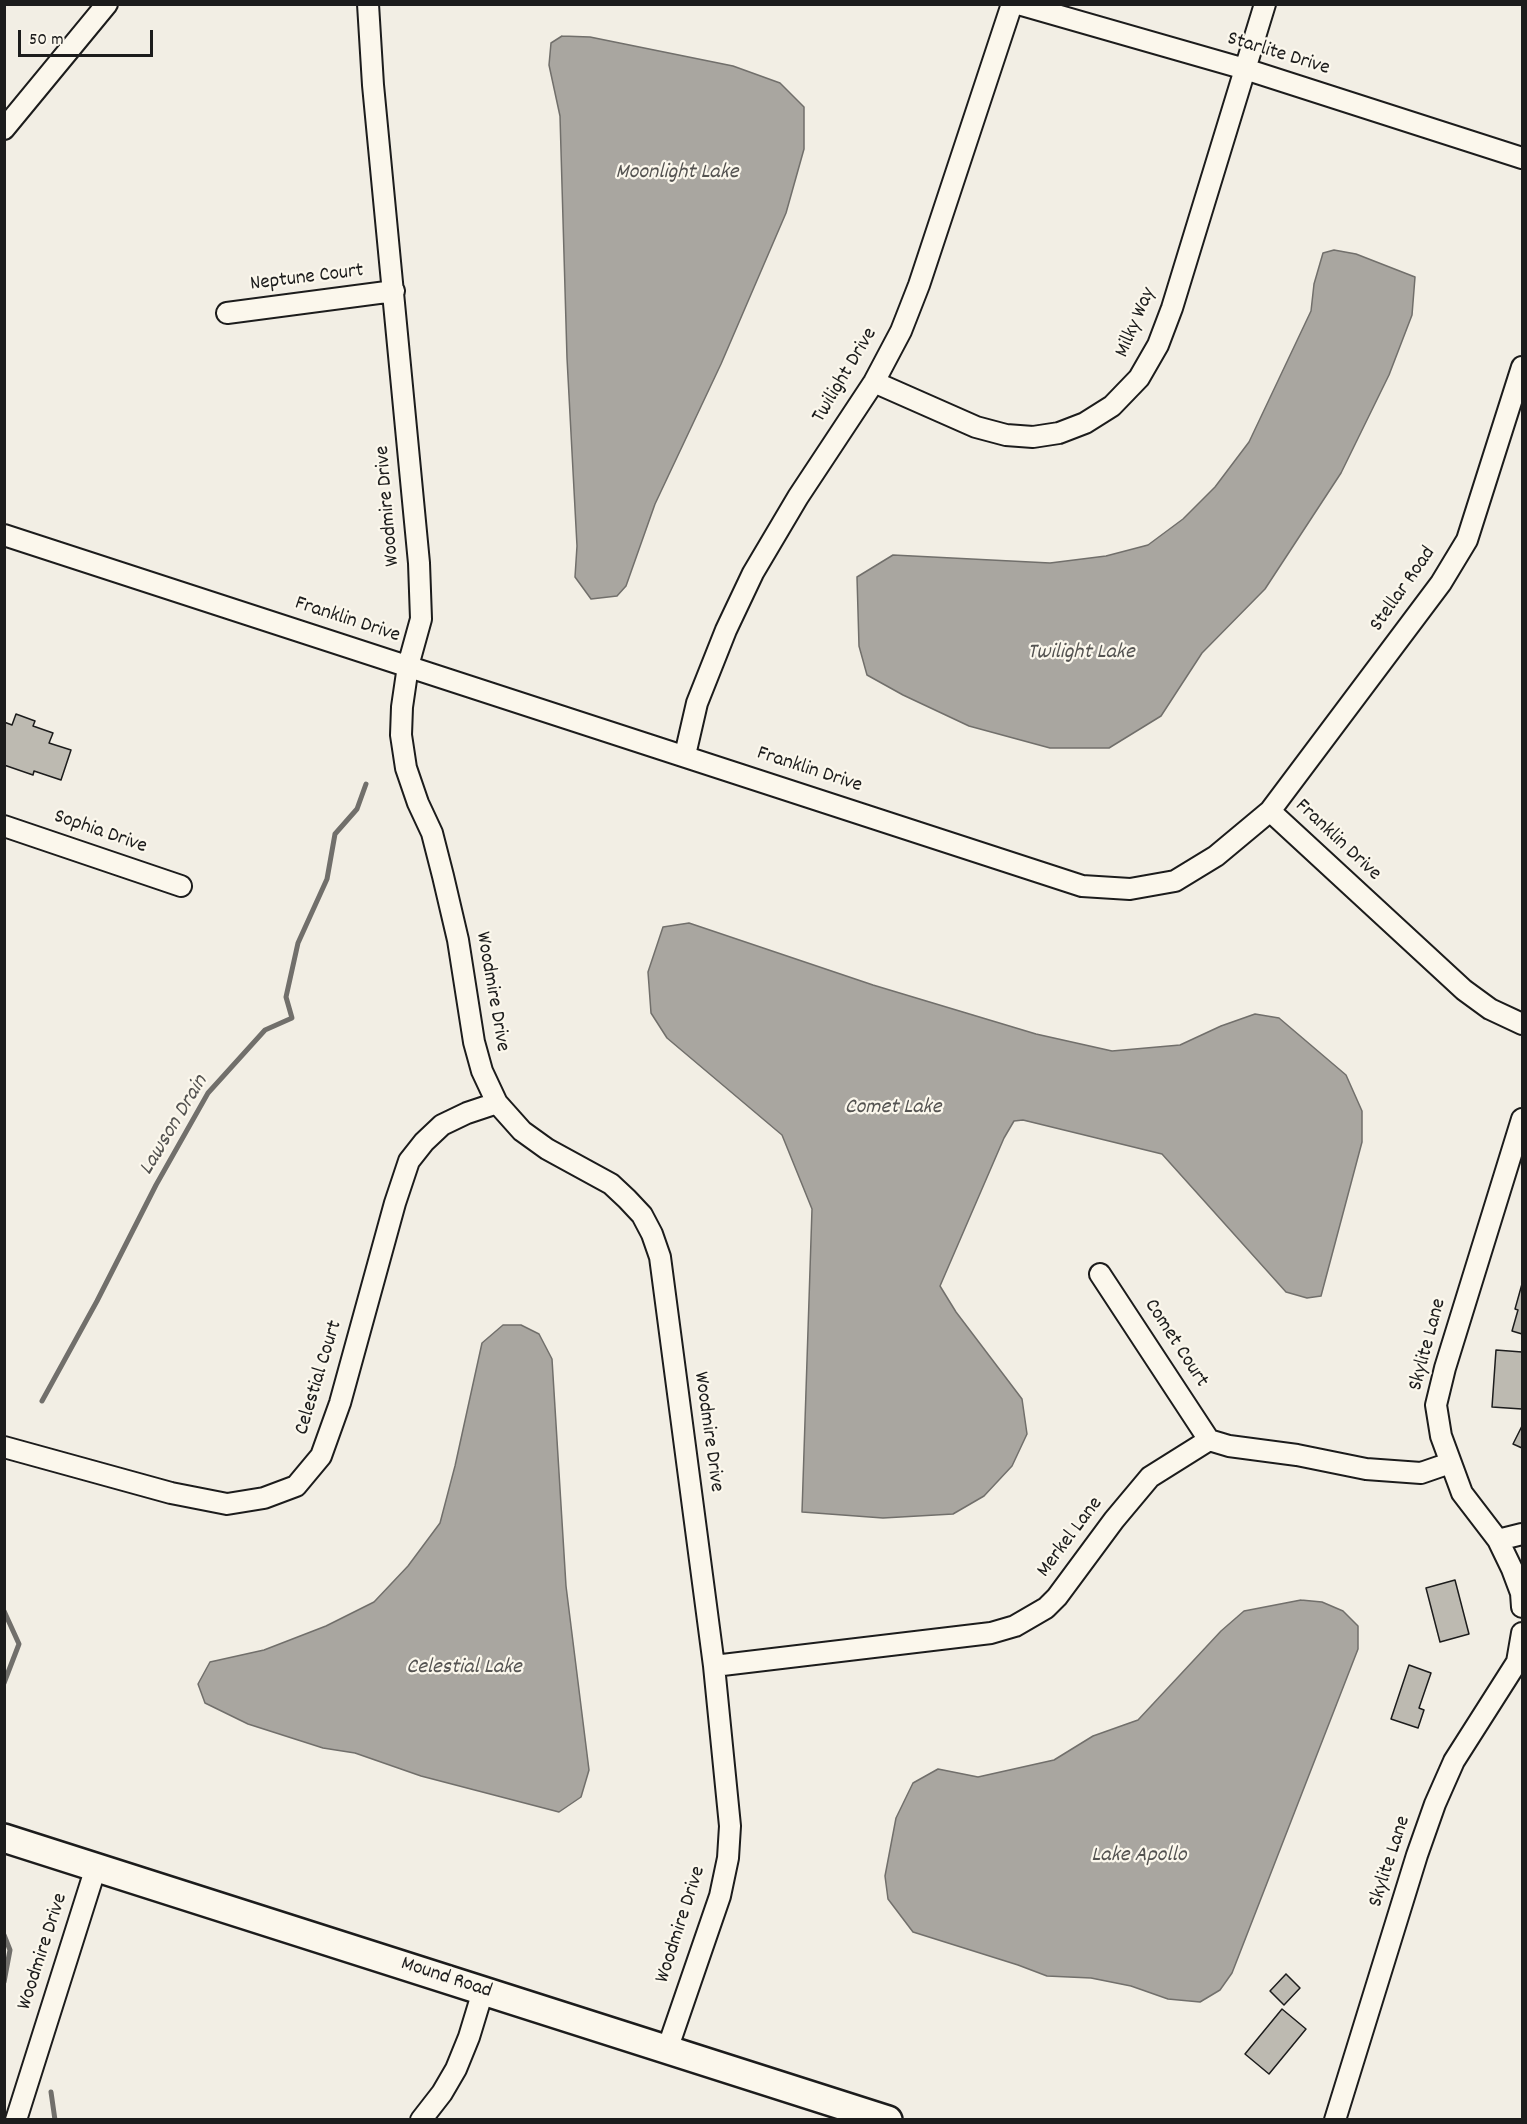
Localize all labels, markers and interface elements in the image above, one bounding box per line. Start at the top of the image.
scale bar [21,18,156,56]
street label: Starlite Drive [1224,27,1332,83]
text: 50 m [29,28,64,53]
water label: Moonlight Lake [616,161,738,187]
street label: Neptune Court [249,260,365,298]
street label: Milky Way [1111,284,1163,362]
street label: Twilight Drive [808,324,884,428]
street label: Woodmire Drive [371,445,407,567]
street label: Stellar Road [1366,543,1442,637]
street label: Franklin Drive [291,592,403,650]
water label: Twilight Lake [1027,641,1135,667]
street label: Franklin Drive [753,742,865,800]
street label: Franklin Drive [1288,795,1386,887]
street label: Sophia Drive [50,805,150,861]
street label: Woodmire Drive [468,930,514,1054]
water label: Lawson Drain [135,1071,215,1181]
water label: Comet Lake [845,1096,941,1122]
street label: Comet Court [1137,1295,1213,1393]
street label: Skylite Lane [1405,1296,1453,1394]
street label: Celestial Court [291,1318,349,1438]
street label: Woodmire Drive [686,1370,728,1494]
street label: Merkel Lane [1033,1493,1109,1583]
water label: Celestial Lake [406,1656,522,1682]
street label: Skylite Lane [1364,1813,1418,1911]
water label: Lake Apollo [1091,1844,1187,1870]
street label: Woodmire Drive [651,1863,713,1987]
street label: Woodmire Drive [13,1890,75,2014]
street label: Mound Road [397,1952,495,2006]

